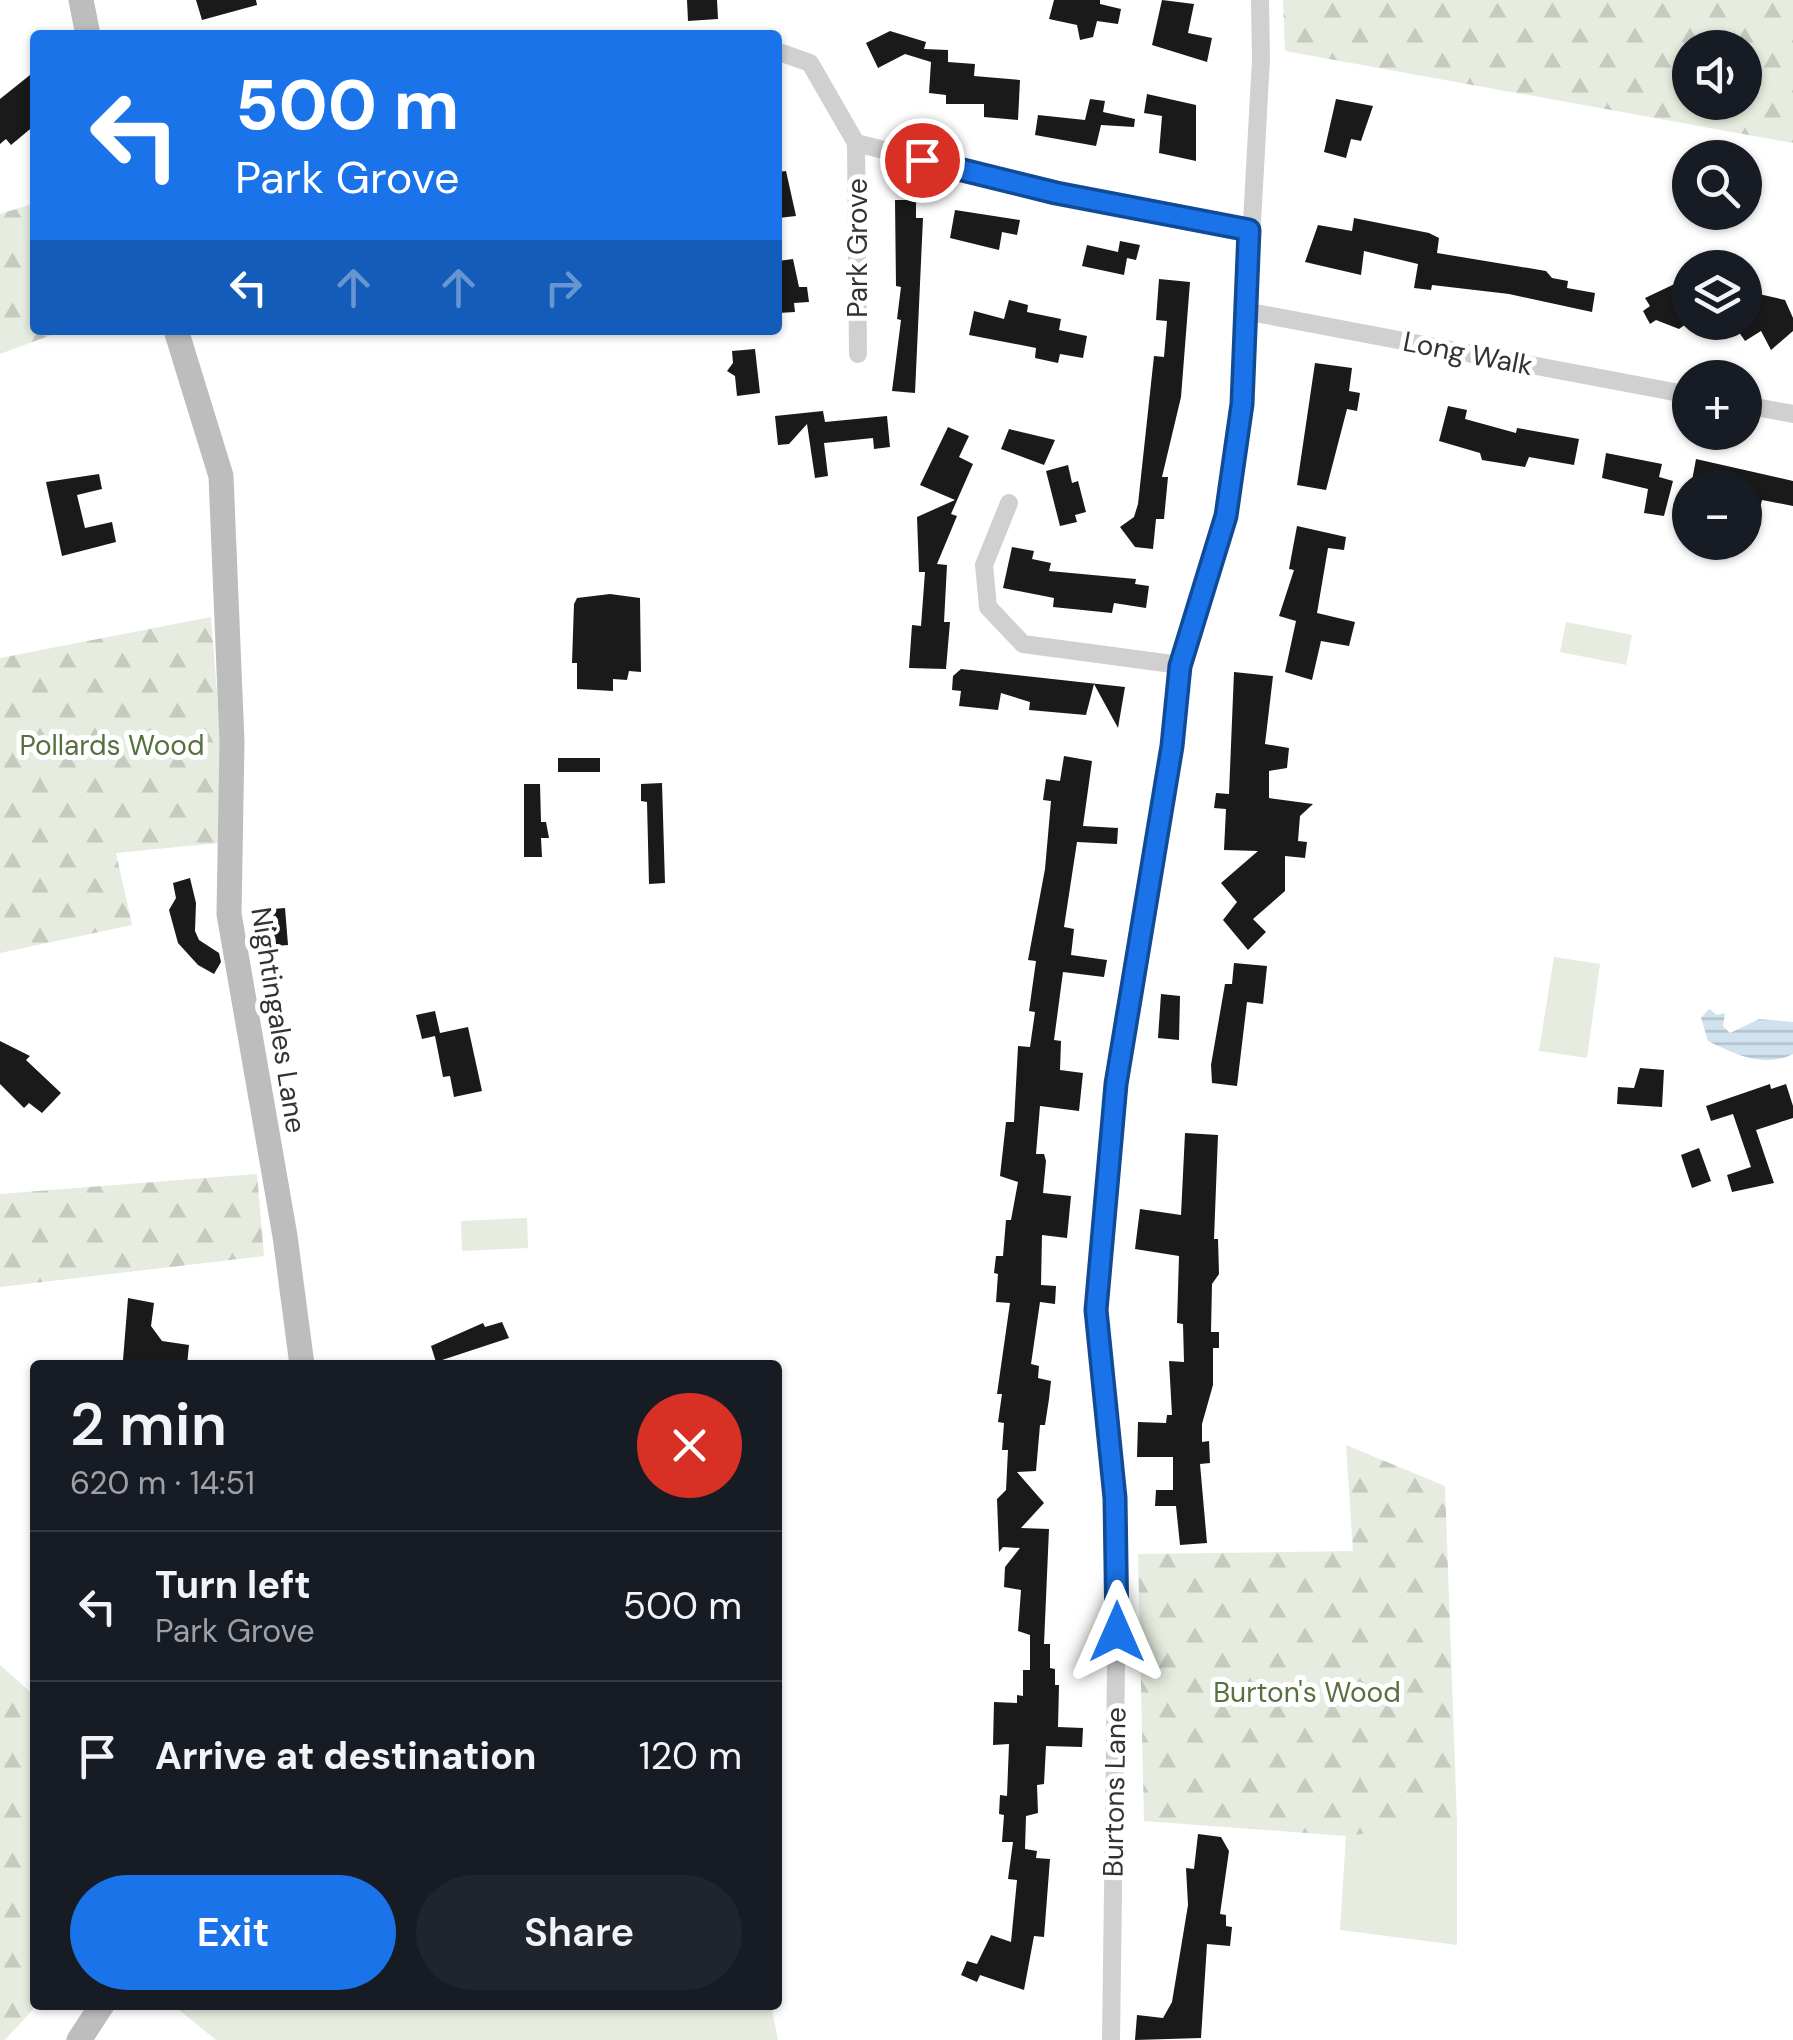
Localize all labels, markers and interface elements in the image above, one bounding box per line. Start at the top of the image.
map controls [1672,30,1762,560]
button: sound [1672,30,1762,120]
text: 500 m [235,60,459,151]
icon: left [70,70,200,200]
pin [880,118,965,203]
icon: arrive [895,133,950,188]
button: search [1672,140,1762,230]
text: Park Grove [235,148,459,207]
street label: Park Grove [839,178,876,318]
button: layers [1672,250,1762,340]
icon: left [221,260,276,315]
icon: ahead [326,260,381,315]
icon: ahead [431,260,486,315]
icon: right [536,260,591,315]
street label: Long Walk [1400,323,1536,384]
button: + [1672,360,1762,450]
button: − [1672,470,1762,560]
park label: Pollards Wood [19,727,205,764]
street label: Nightingales Lane [242,905,315,1136]
text: 2 min [70,1385,227,1464]
button: close [637,1393,742,1498]
text: 620 m · 14:51 [70,1462,255,1504]
text: Turn left [155,1560,311,1610]
icon: left [70,1579,125,1634]
position arrow [1065,1580,1169,1684]
text: 500 m [623,1581,742,1631]
text: Park Grove [155,1610,315,1652]
park label: Burton's Wood [1213,1674,1401,1711]
street label: Burtons Lane [1095,1707,1134,1877]
icon: arrive [70,1729,125,1784]
text: Arrive at destination [155,1731,537,1781]
text: 120 m [639,1731,742,1781]
button: Exit [70,1875,396,1990]
button: Share [416,1875,742,1990]

